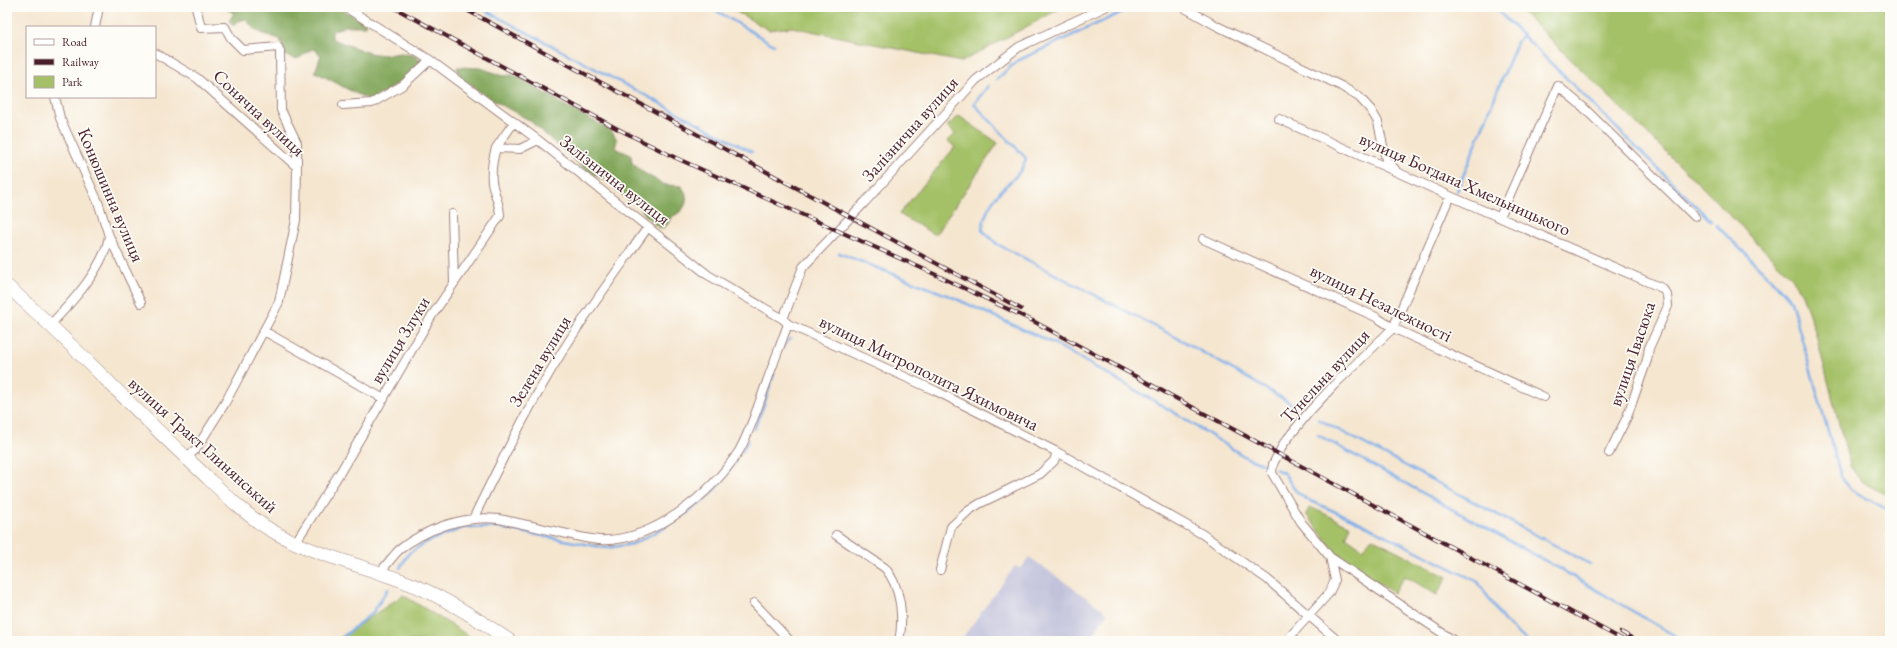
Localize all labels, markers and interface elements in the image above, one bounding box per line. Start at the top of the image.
legend [26,26,156,98]
text: Road [62,34,88,50]
text: Railway [62,54,100,70]
street label: Сонячна вулиця [208,64,310,161]
street label: Залізнична вулиця [856,71,963,186]
text: Park [62,74,83,90]
street label: Конюшинна вулиця [73,124,150,265]
street label: вулиця Богдана Хмельницького [1356,126,1575,241]
street label: Залізнична вулиця [556,129,675,230]
street label: вулиця Незалежності [1307,258,1456,347]
street label: вулиця Злуки [365,292,435,388]
street label: вулиця Івасюка [1603,298,1660,409]
street label: вулиця Митрополита Яхимовича [816,309,1043,436]
street label: Зелена вулиця [503,311,576,411]
street label: Тунельна вулиця [1275,324,1374,428]
street label: вулиця Тракт Глинянський [124,371,283,518]

